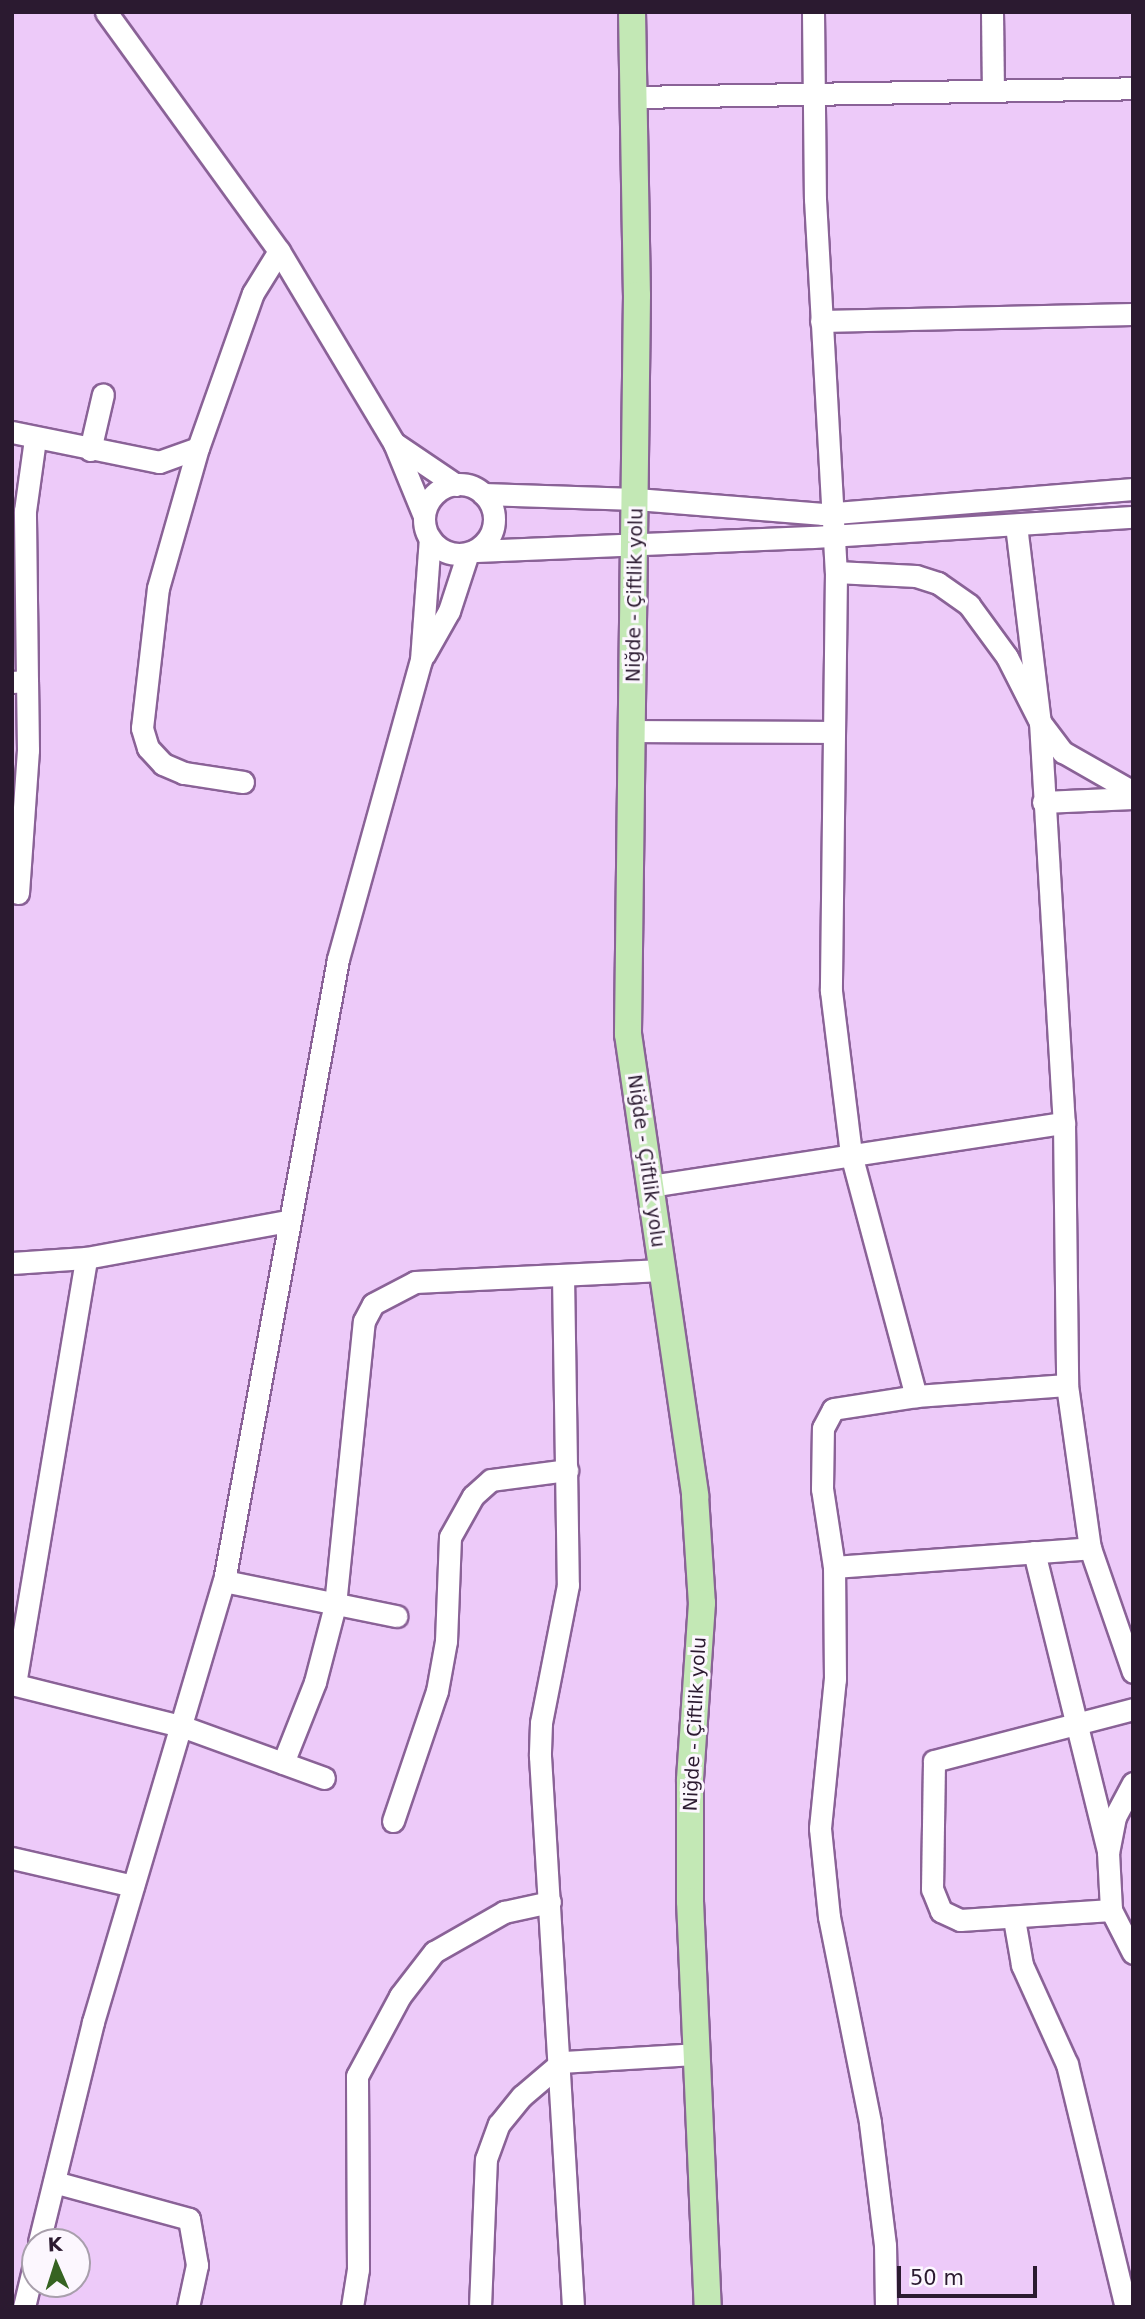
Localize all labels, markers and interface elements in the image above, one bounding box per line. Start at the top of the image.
street label: Niğde - Çiftlik yolu [622,508,648,682]
street label: Niğde - Çiftlik yolu [623,1073,669,1249]
street label: Niğde - Çiftlik yolu [679,1636,711,1812]
north arrow [21,2228,91,2298]
text: K [47,2233,63,2255]
scale bar [900,2252,1040,2296]
text: 50 m [910,2266,964,2290]

